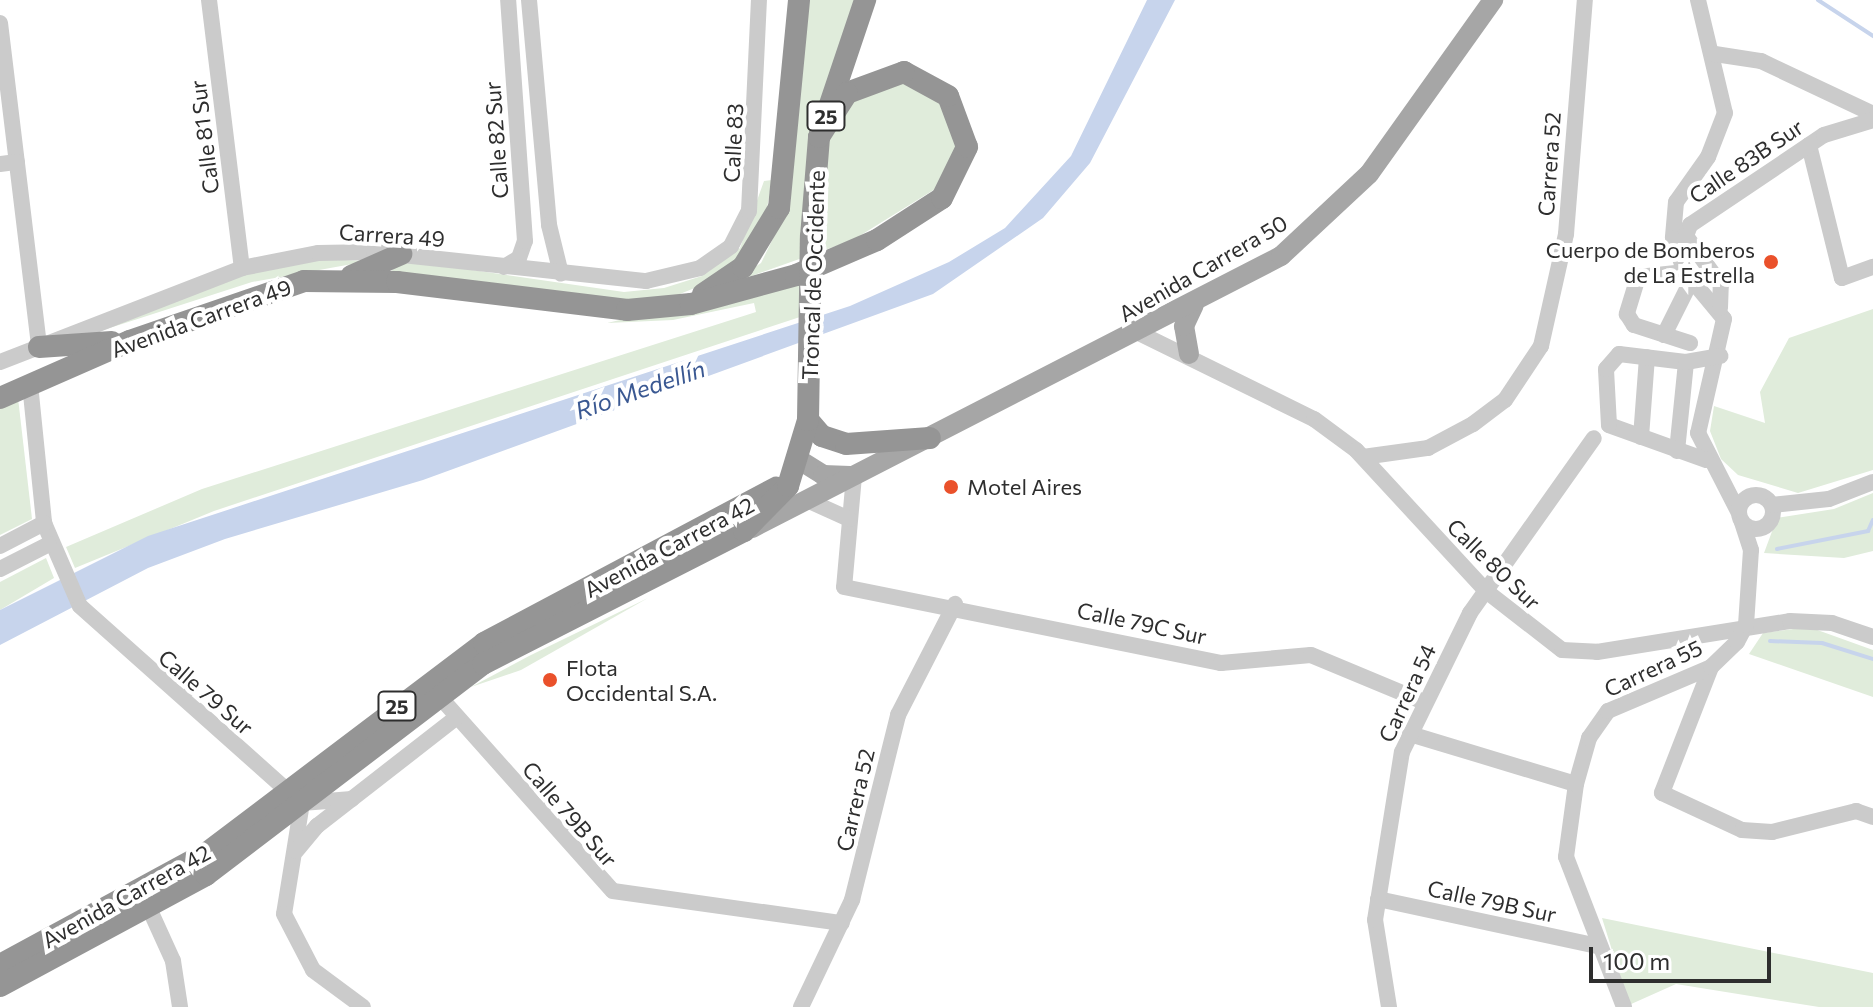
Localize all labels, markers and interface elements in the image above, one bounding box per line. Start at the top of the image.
street label: Calle 81 Sur [184,79,224,195]
street label: Calle 82 Sur [479,81,513,199]
road number: 25 [806,100,846,132]
street label: Calle 83 [718,103,748,183]
street label: Carrera 52 [1532,111,1566,217]
street label: Calle 83B Sur [1684,113,1808,209]
street label: Troncal de Occidente [796,170,830,380]
street label: Avenida Carrera 50 [1114,209,1292,327]
street label: Carrera 49 [338,218,446,252]
place label: Cuerpo de Bomberos de La Estrella [1546,236,1755,288]
marker: Cuerpo de Bomberos de La Estrella [1762,253,1780,271]
street label: Avenida Carrera 49 [107,273,295,363]
water label: Río Medellín [571,353,709,425]
place label: Motel Aires [967,474,1082,500]
marker: Motel Aires [942,478,960,496]
street label: Avenida Carrera 42 [580,491,758,603]
street label: Calle 80 Sur [1442,513,1546,615]
street label: Calle 79C Sur [1075,596,1209,650]
street label: Carrera 55 [1600,634,1706,702]
street label: Carrera 54 [1373,640,1441,746]
street label: Calle 79 Sur [153,644,259,740]
place label: Flota Occidental S.A. [566,654,717,706]
marker: Flota Occidental S.A. [541,671,559,689]
road number: 25 [377,690,417,722]
street label: Carrera 52 [830,746,880,854]
street label: Calle 79B Sur [517,756,623,872]
street label: Avenida Carrera 42 [37,839,215,953]
street label: Calle 79B Sur [1425,874,1559,928]
scale bar [1593,931,1775,981]
text: 100 m [1603,946,1670,975]

